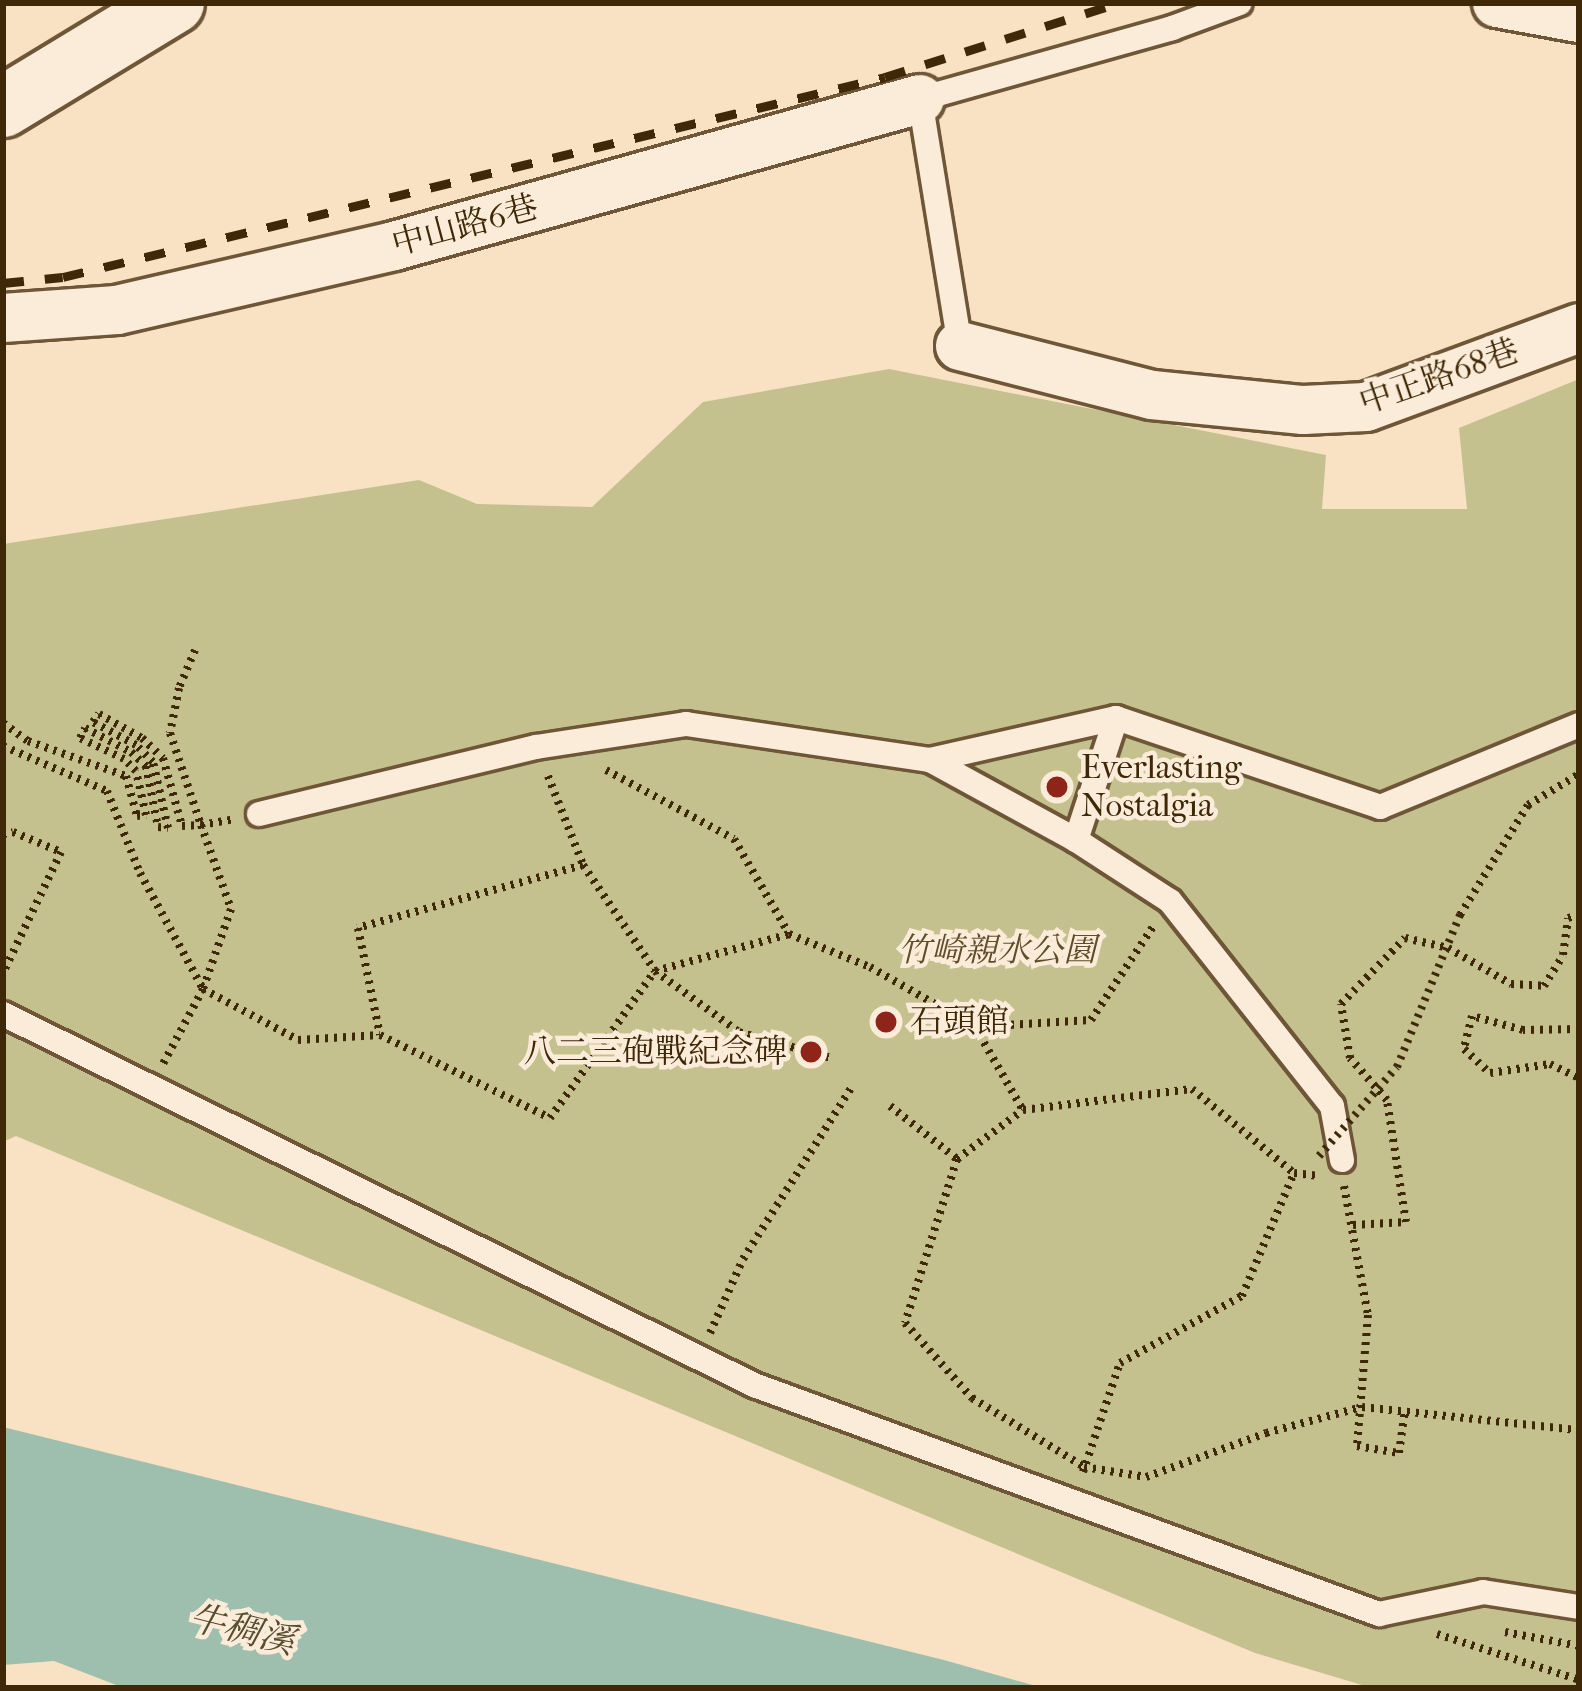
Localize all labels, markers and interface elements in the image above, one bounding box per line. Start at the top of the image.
street label: 中山路6巷 [387,187,543,265]
street label: 中正路68巷 [1354,331,1524,423]
place label: Everlasting Nostalgia [1081,748,1242,826]
marker: Everlasting Nostalgia [1044,774,1070,800]
park label: 竹崎親水公園 [898,931,1096,971]
place label: 石頭館 [910,1002,1009,1042]
marker: 石頭館 [873,1009,899,1035]
place label: 八二三砲戰紀念碑 [523,1032,787,1072]
marker: 八二三砲戰紀念碑 [798,1039,824,1065]
water label: 牛稠溪 [184,1596,300,1664]

